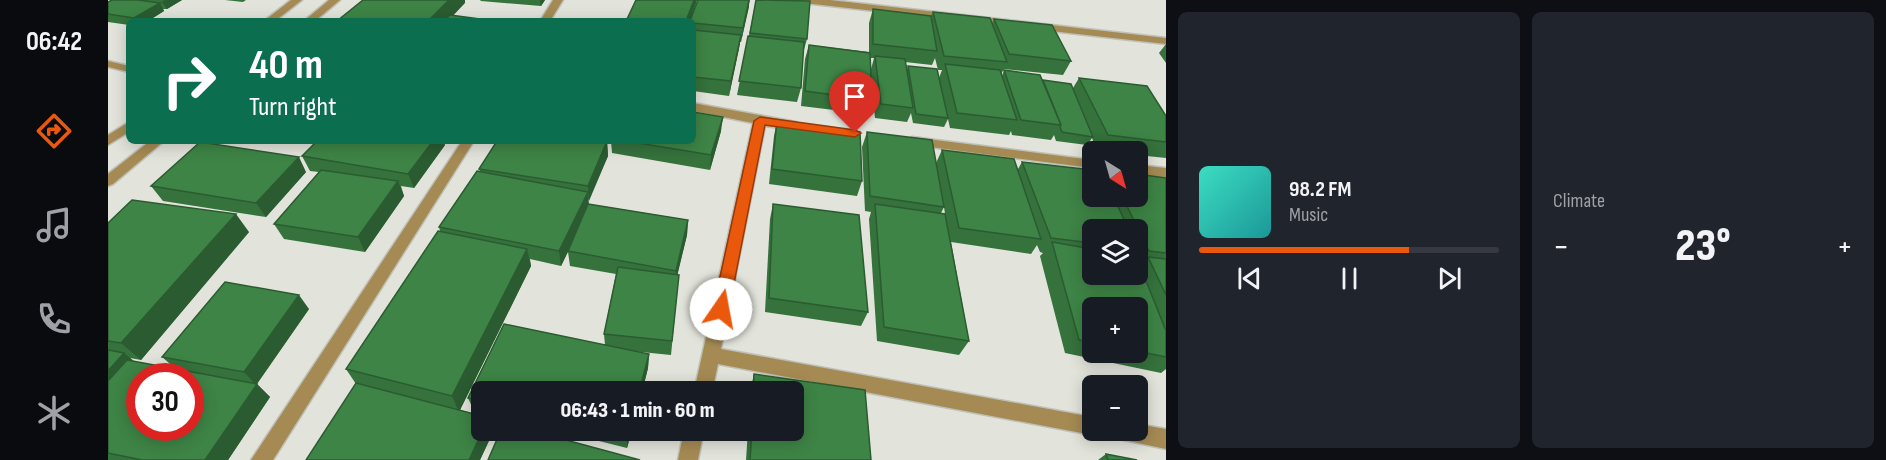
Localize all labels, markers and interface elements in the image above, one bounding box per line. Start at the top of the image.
text: 06:42 [26,26,82,58]
text: 40 m [249,40,323,91]
icon: right [150,42,228,120]
pin [829,71,880,133]
icon: arrive [838,80,871,113]
text: Turn right [249,91,336,123]
icon: directions [33,110,75,152]
north arrow [1082,141,1148,207]
map controls [1082,141,1148,441]
text: 98.2 FM [1289,176,1351,203]
text: Climate [1553,189,1605,213]
text: Music [1289,203,1328,227]
icon: music [33,204,75,246]
button: layers [1082,219,1148,285]
text: 23° [1675,219,1731,274]
text: − [1553,227,1569,267]
text: + [1837,227,1853,267]
icon: previous [1233,262,1266,295]
icon: pause [1333,262,1366,295]
icon: next [1433,262,1466,295]
position arrow [689,277,753,341]
button: + [1082,297,1148,363]
icon: phone [33,298,75,340]
speed limit sign: 30 [126,363,204,441]
button: − [1082,375,1148,441]
icon: climate [33,392,75,434]
text: 06:43 · 1 min · 60 m [561,397,714,424]

